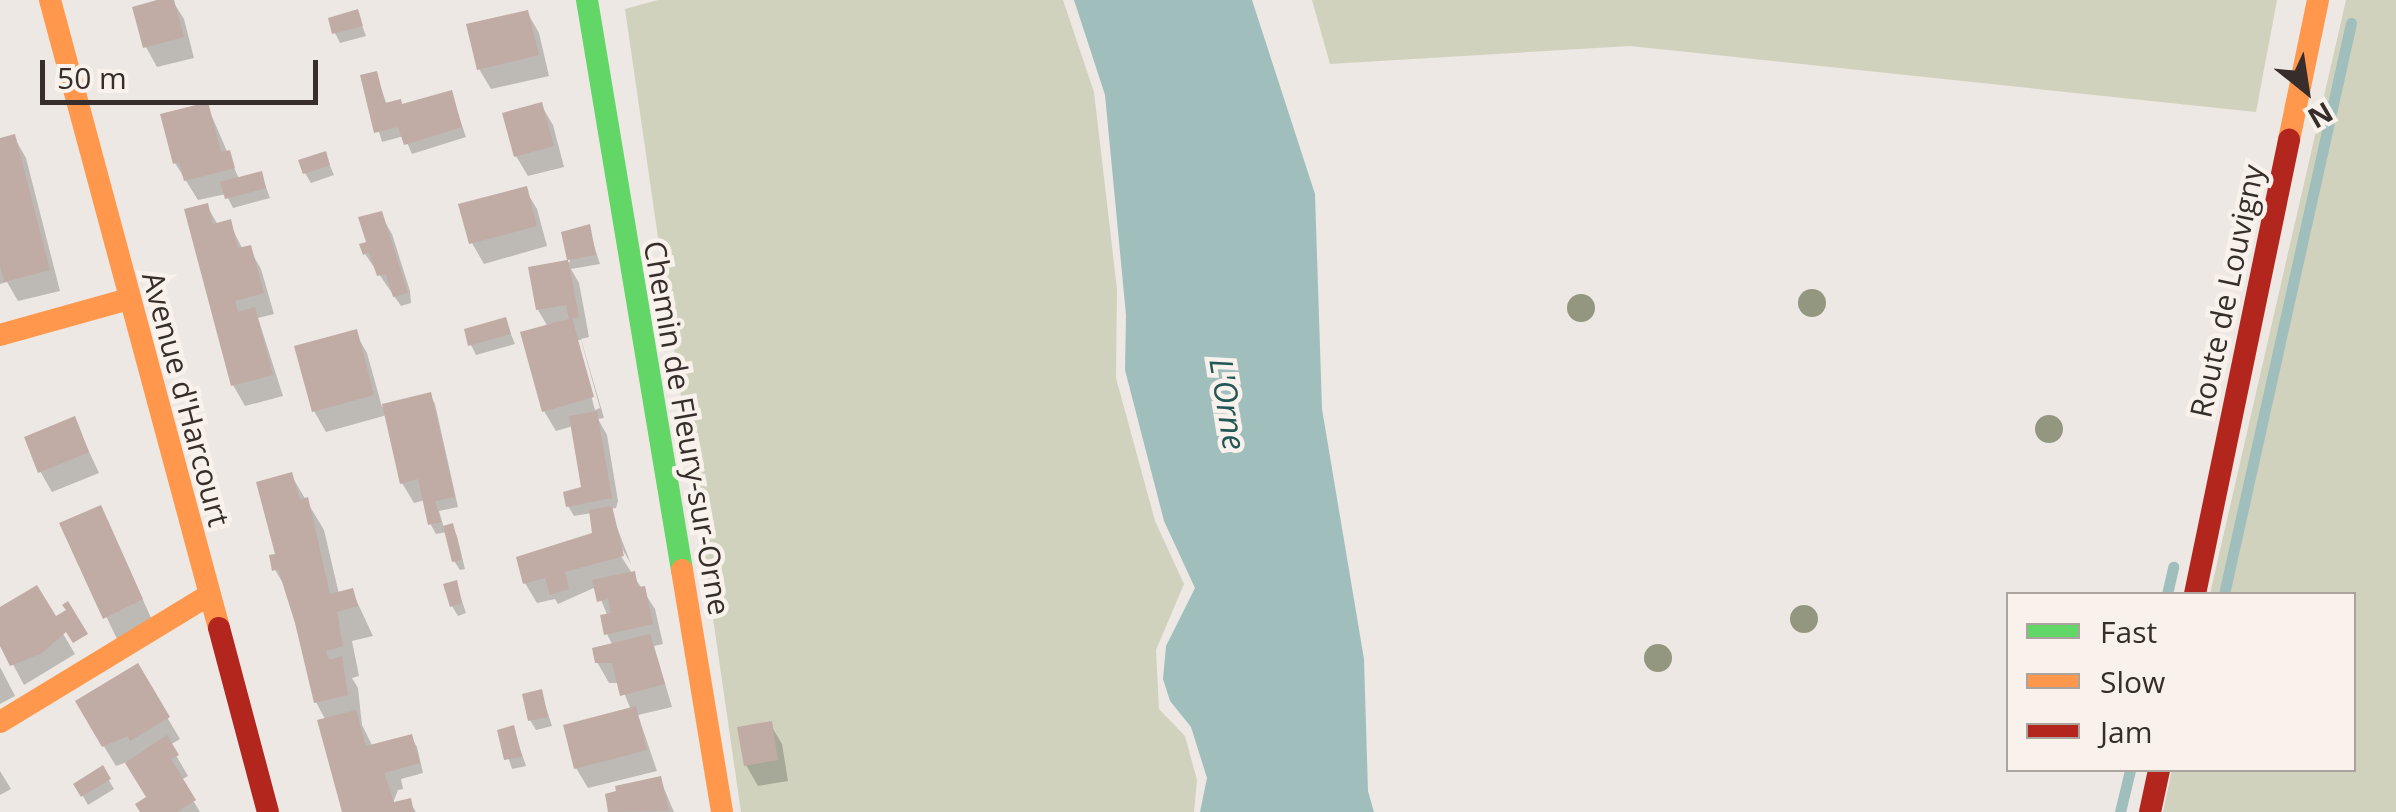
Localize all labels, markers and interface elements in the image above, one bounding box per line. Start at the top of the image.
scale bar [45,40,322,102]
north arrow [2256,40,2356,140]
text: 50 m [57,57,127,98]
text: N [2302,94,2340,138]
street label: Route de Louvigny [2183,161,2271,421]
street label: Chemin de Fleury-sur-Orne [636,238,738,618]
street label: Avenue d'Harcourt [135,268,237,530]
water label: L'Orne [1202,355,1254,453]
legend [2006,592,2356,772]
text: Fast [2100,611,2157,652]
text: Slow [2100,661,2165,702]
text: Jam [2100,711,2153,752]

